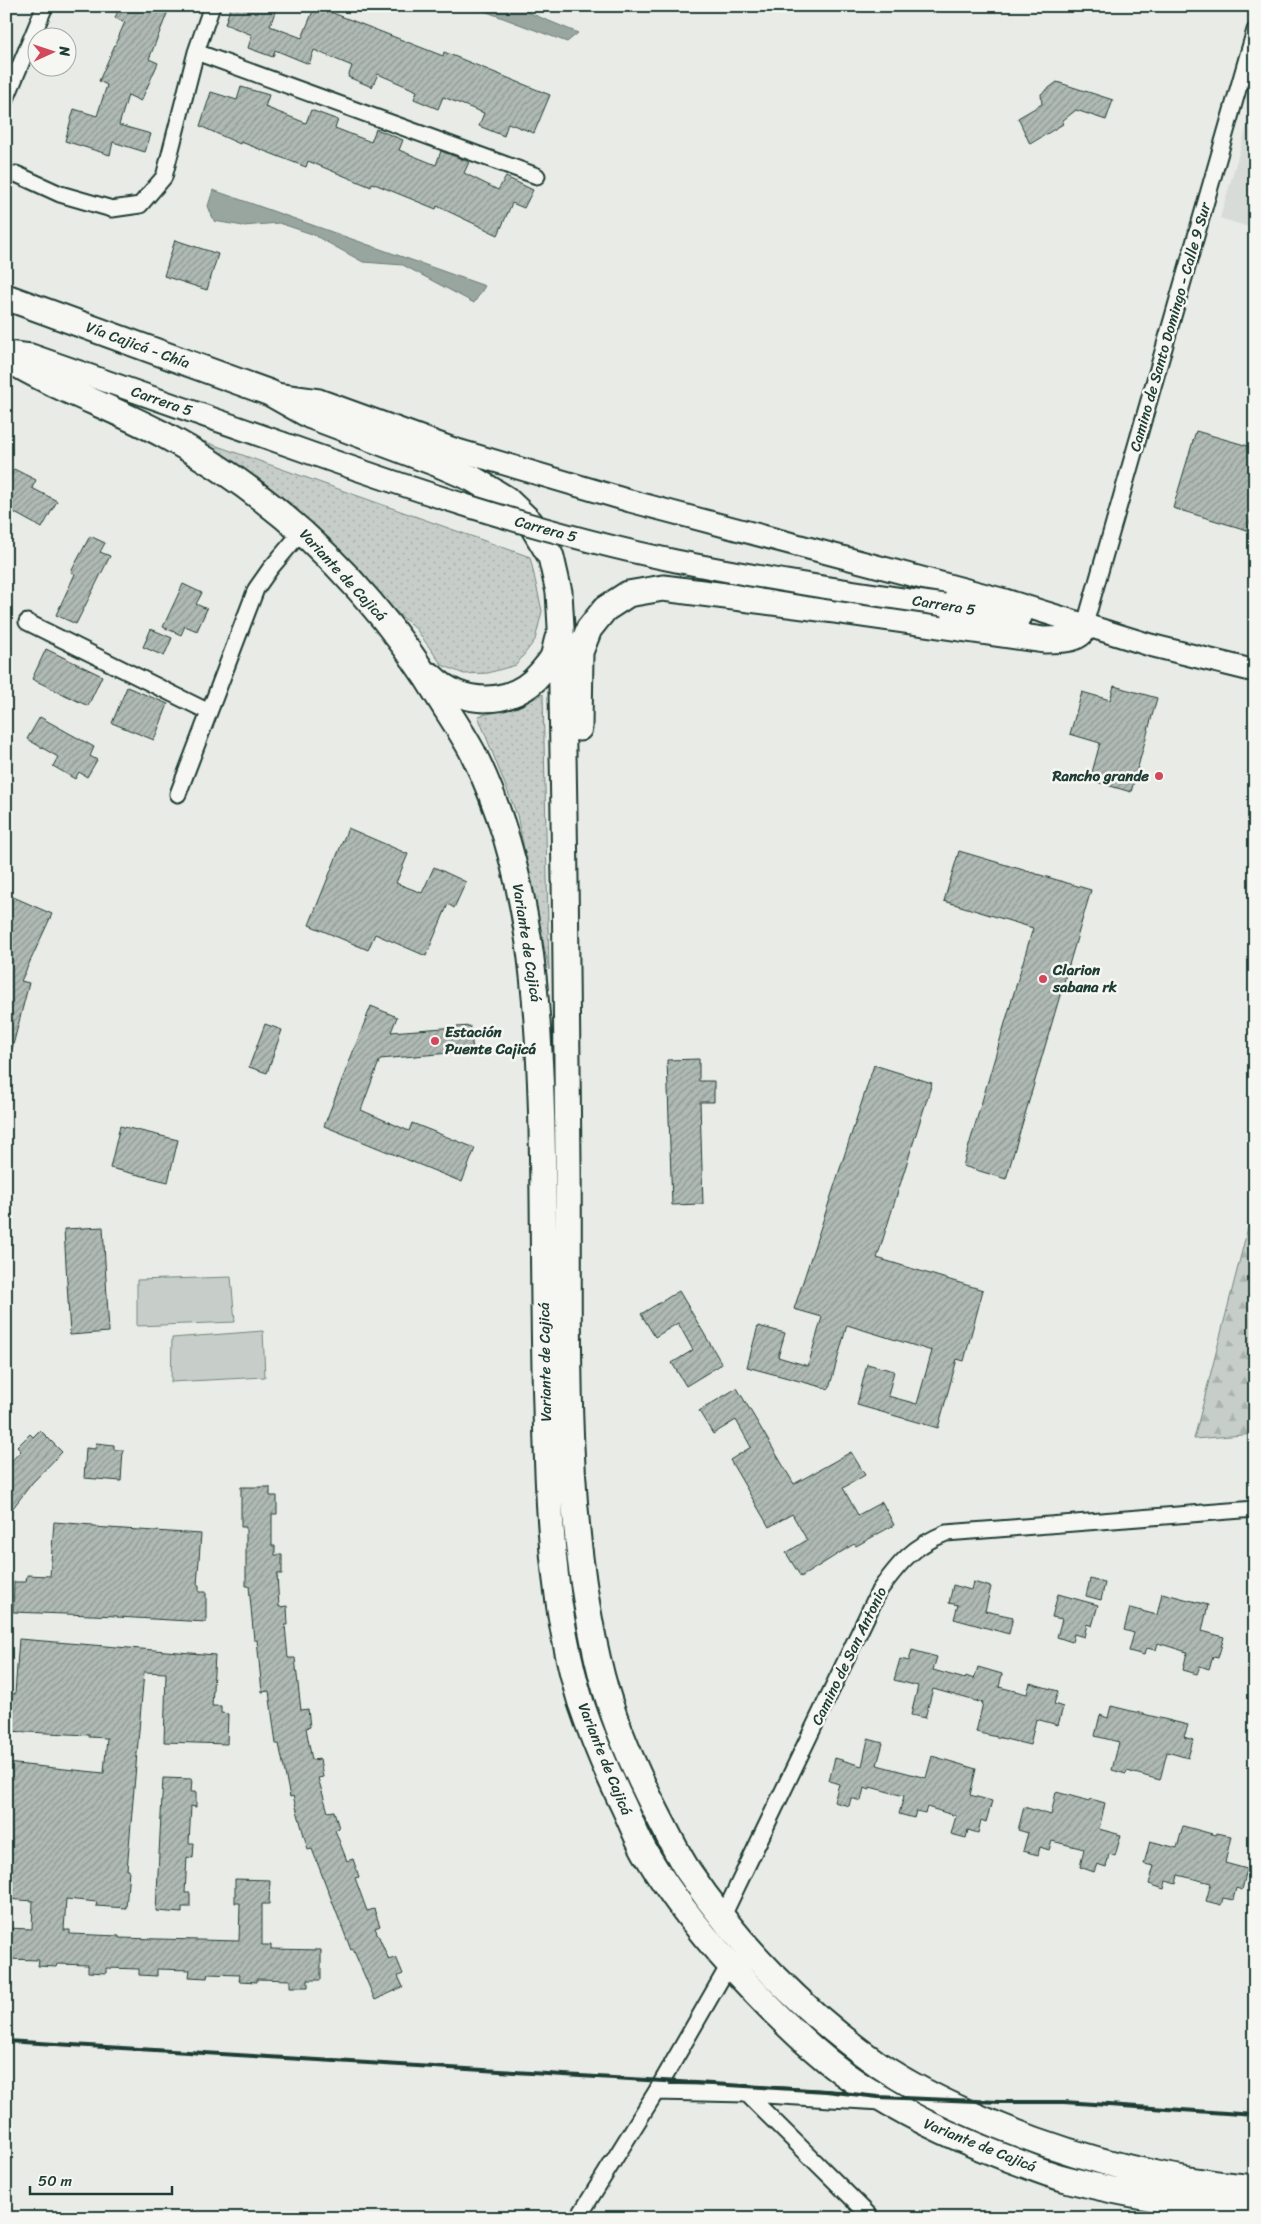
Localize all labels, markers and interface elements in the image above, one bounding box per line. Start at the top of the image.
north arrow [28,28,78,78]
text: N [52,45,77,57]
street label: Camino de Santo Domingo - Calle 9 Sur [1122,198,1218,455]
street label: Vía Cajicá - Chía [82,314,194,376]
street label: Carrera 5 [128,378,196,424]
street label: Carrera 5 [512,508,580,550]
street label: Variante de Cajicá [293,522,394,628]
street label: Carrera 5 [911,587,977,623]
place label: Rancho grande [1051,763,1149,789]
marker: Rancho grande [1153,770,1165,782]
street label: Variante de Cajicá [505,882,549,1004]
place label: Clarion sabana rk [1052,957,1118,1000]
marker: Clarion sabana rk [1037,973,1049,985]
place label: Estación Puente Cajicá [445,1019,537,1062]
marker: Estación Puente Cajicá [429,1035,441,1047]
street label: Variante de Cajicá [531,1302,559,1422]
street label: Camino de San Antonio [804,1582,894,1730]
street label: Variante de Cajicá [571,1699,640,1820]
street label: Variante de Cajicá [920,2111,1041,2180]
scale bar [30,2164,172,2196]
text: 50 m [38,2168,73,2194]

